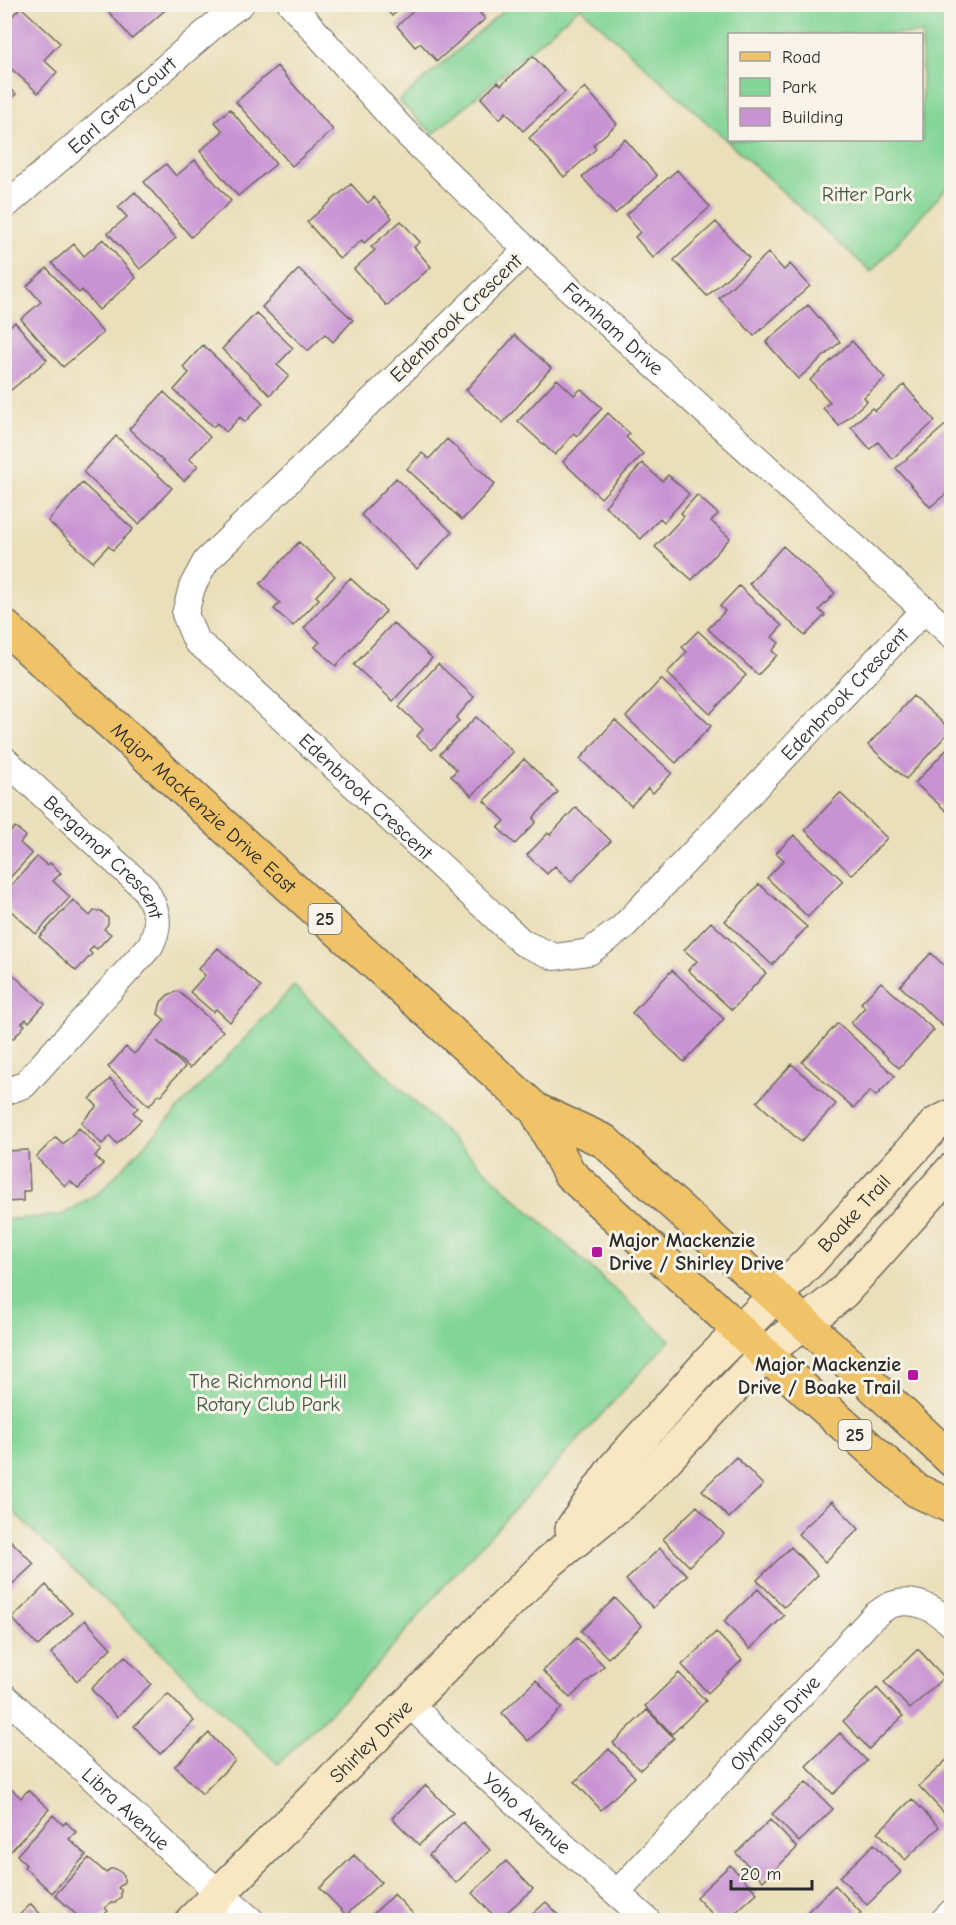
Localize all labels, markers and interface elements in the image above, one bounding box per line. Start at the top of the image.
legend [728,33,923,141]
text: Road [782,47,821,68]
street label: Earl Grey Court [63,51,182,158]
text: Park [782,77,817,98]
text: Building [782,107,844,128]
park label: Ritter Park [822,183,912,206]
street label: Edenbrook Crescent [385,248,528,387]
street label: Farnham Drive [559,277,668,380]
street label: Edenbrook Crescent [776,622,914,765]
street label: Major MacKenzie Drive East [106,718,302,899]
street label: Edenbrook Crescent [295,729,439,865]
street label: Bergamot Crescent [39,790,168,921]
road number: 25 [308,904,342,934]
street label: Boake Trail [813,1170,895,1257]
place label: Major Mackenzie Drive / Shirley Drive [609,1229,784,1275]
marker: Major Mackenzie Drive / Shirley Drive [590,1245,604,1259]
place label: Major Mackenzie Drive / Boake Trail [738,1353,901,1399]
marker: Major Mackenzie Drive / Boake Trail [906,1368,920,1382]
park label: The Richmond Hill Rotary Club Park [189,1370,347,1416]
road number: 25 [838,1420,872,1450]
street label: Olympus Drive [725,1670,825,1775]
street label: Shirley Drive [325,1695,417,1788]
street label: Libra Avenue [77,1763,175,1855]
street label: Yoho Avenue [478,1768,576,1858]
scale bar [731,1853,812,1891]
text: 20 m [740,1864,781,1885]

